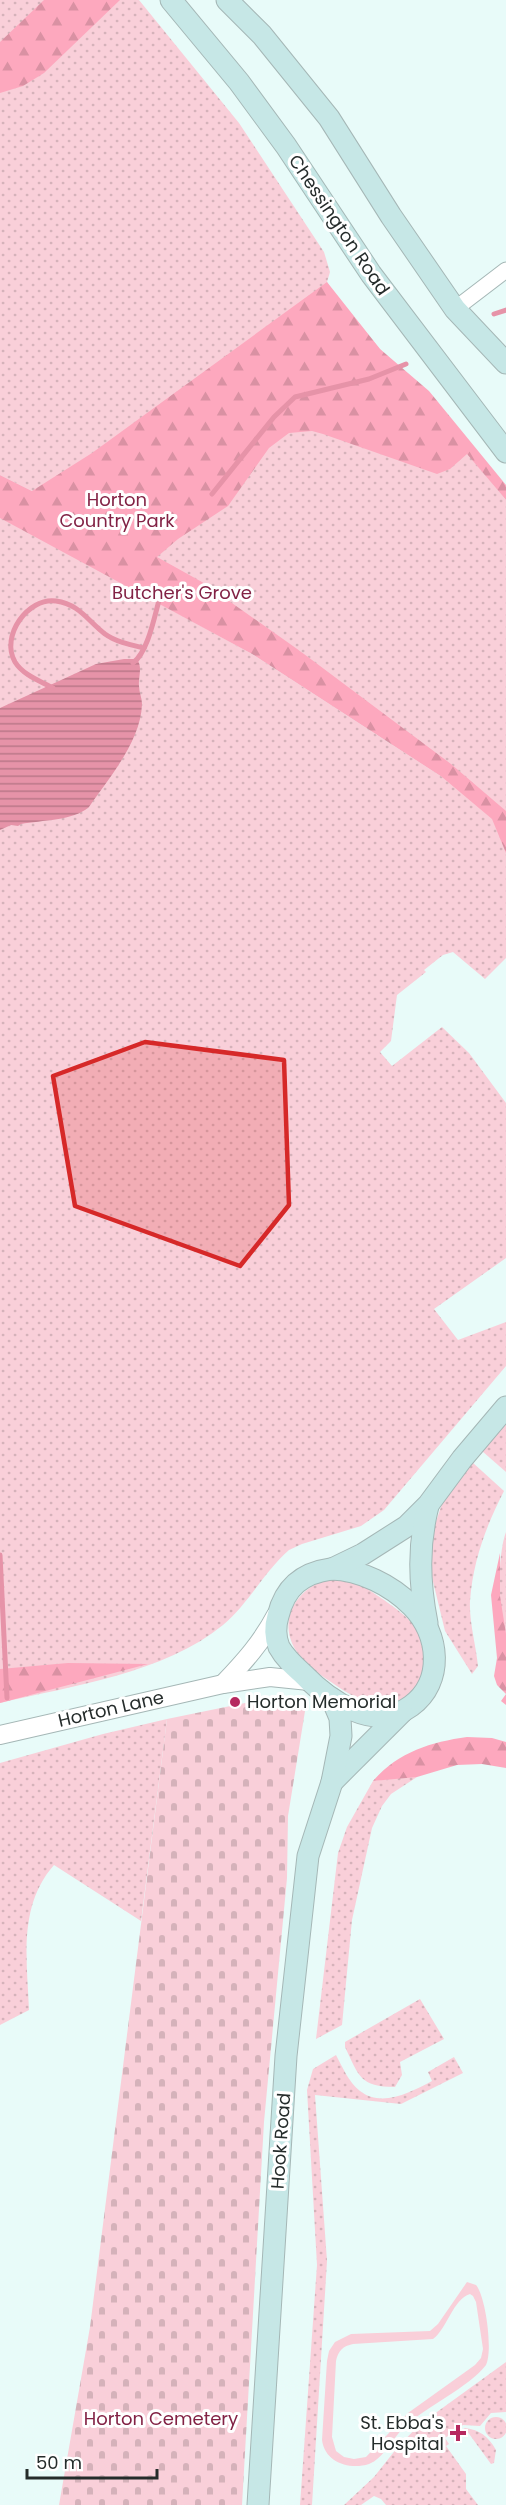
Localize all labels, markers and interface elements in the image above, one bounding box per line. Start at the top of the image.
street label: Chessington Road [283,149,396,300]
park label: Horton Country Park [59,487,175,533]
park label: Butcher's Grove [112,580,252,605]
street label: Horton Lane [56,1684,166,1733]
place label: Horton Memorial [247,1689,397,1714]
marker: Horton Memorial [228,1695,242,1709]
street label: Hook Road [265,2092,296,2190]
park label: Horton Cemetery [84,2406,238,2431]
place label: St. Ebba's Hospital [360,2410,444,2456]
marker: St. Ebba's Hospital [449,2424,467,2442]
scale bar [27,2442,158,2480]
text: 50 m [36,2450,82,2475]

